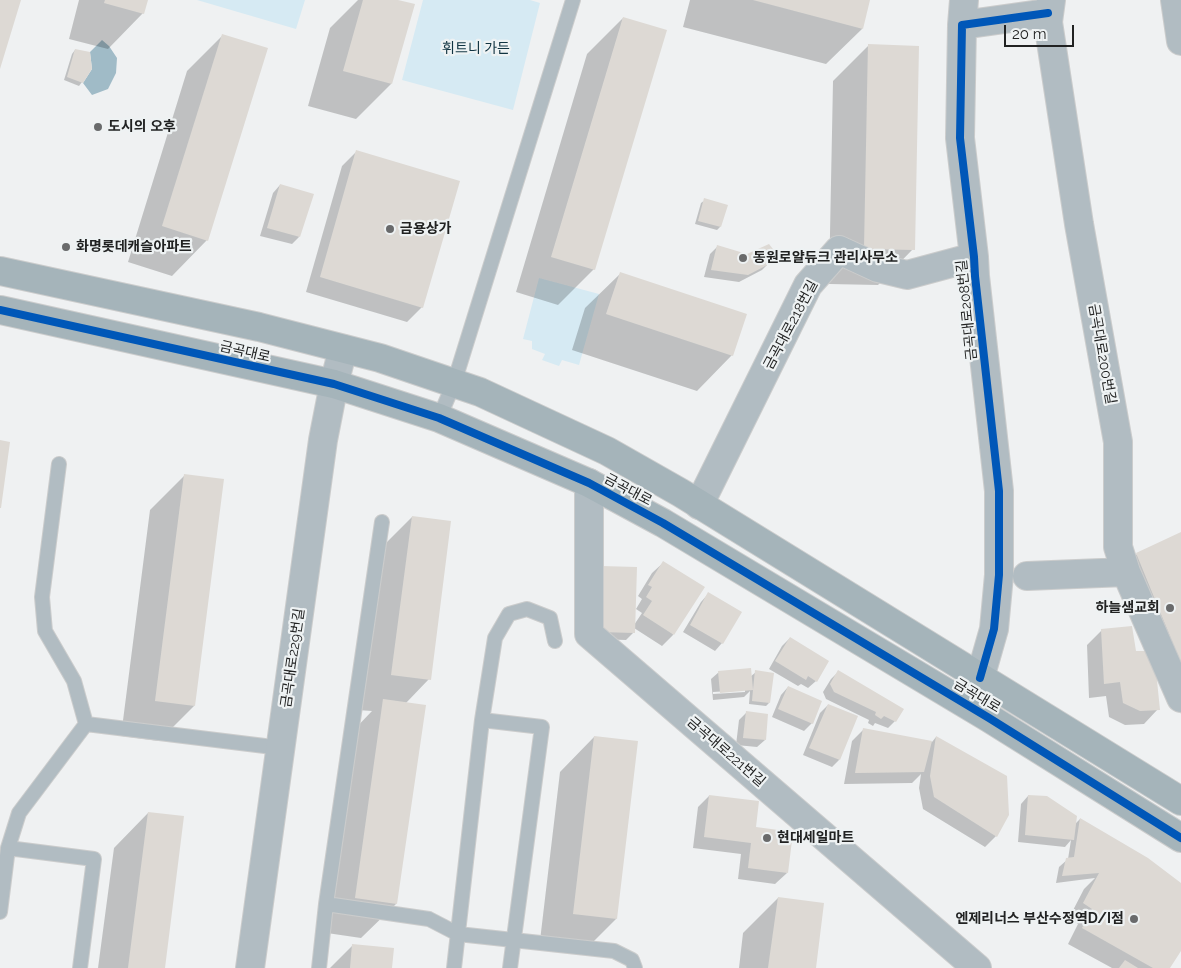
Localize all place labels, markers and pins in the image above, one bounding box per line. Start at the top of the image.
place label: 도시의 오후 [108,119,176,135]
marker: 도시의 오후 [92,121,104,133]
place label: 금용상가 [400,221,452,237]
marker: 금용상가 [384,223,396,235]
place label: 화명롯데캐슬아파트 [76,239,192,255]
marker: 화명롯데캐슬아파트 [60,241,72,253]
place label: 동원로얄듀크 관리사무소 [753,250,898,266]
marker: 동원로얄듀크 관리사무소 [737,252,749,264]
place label: 하늘샘교회 [1096,600,1160,616]
marker: 하늘샘교회 [1164,602,1176,614]
place label: 현대세일마트 [777,830,854,846]
marker: 현대세일마트 [761,832,773,844]
place label: 엔제리너스 부산수정역D/I점 [956,911,1124,927]
marker: 엔제리너스 부산수정역D/I점 [1128,913,1140,925]

